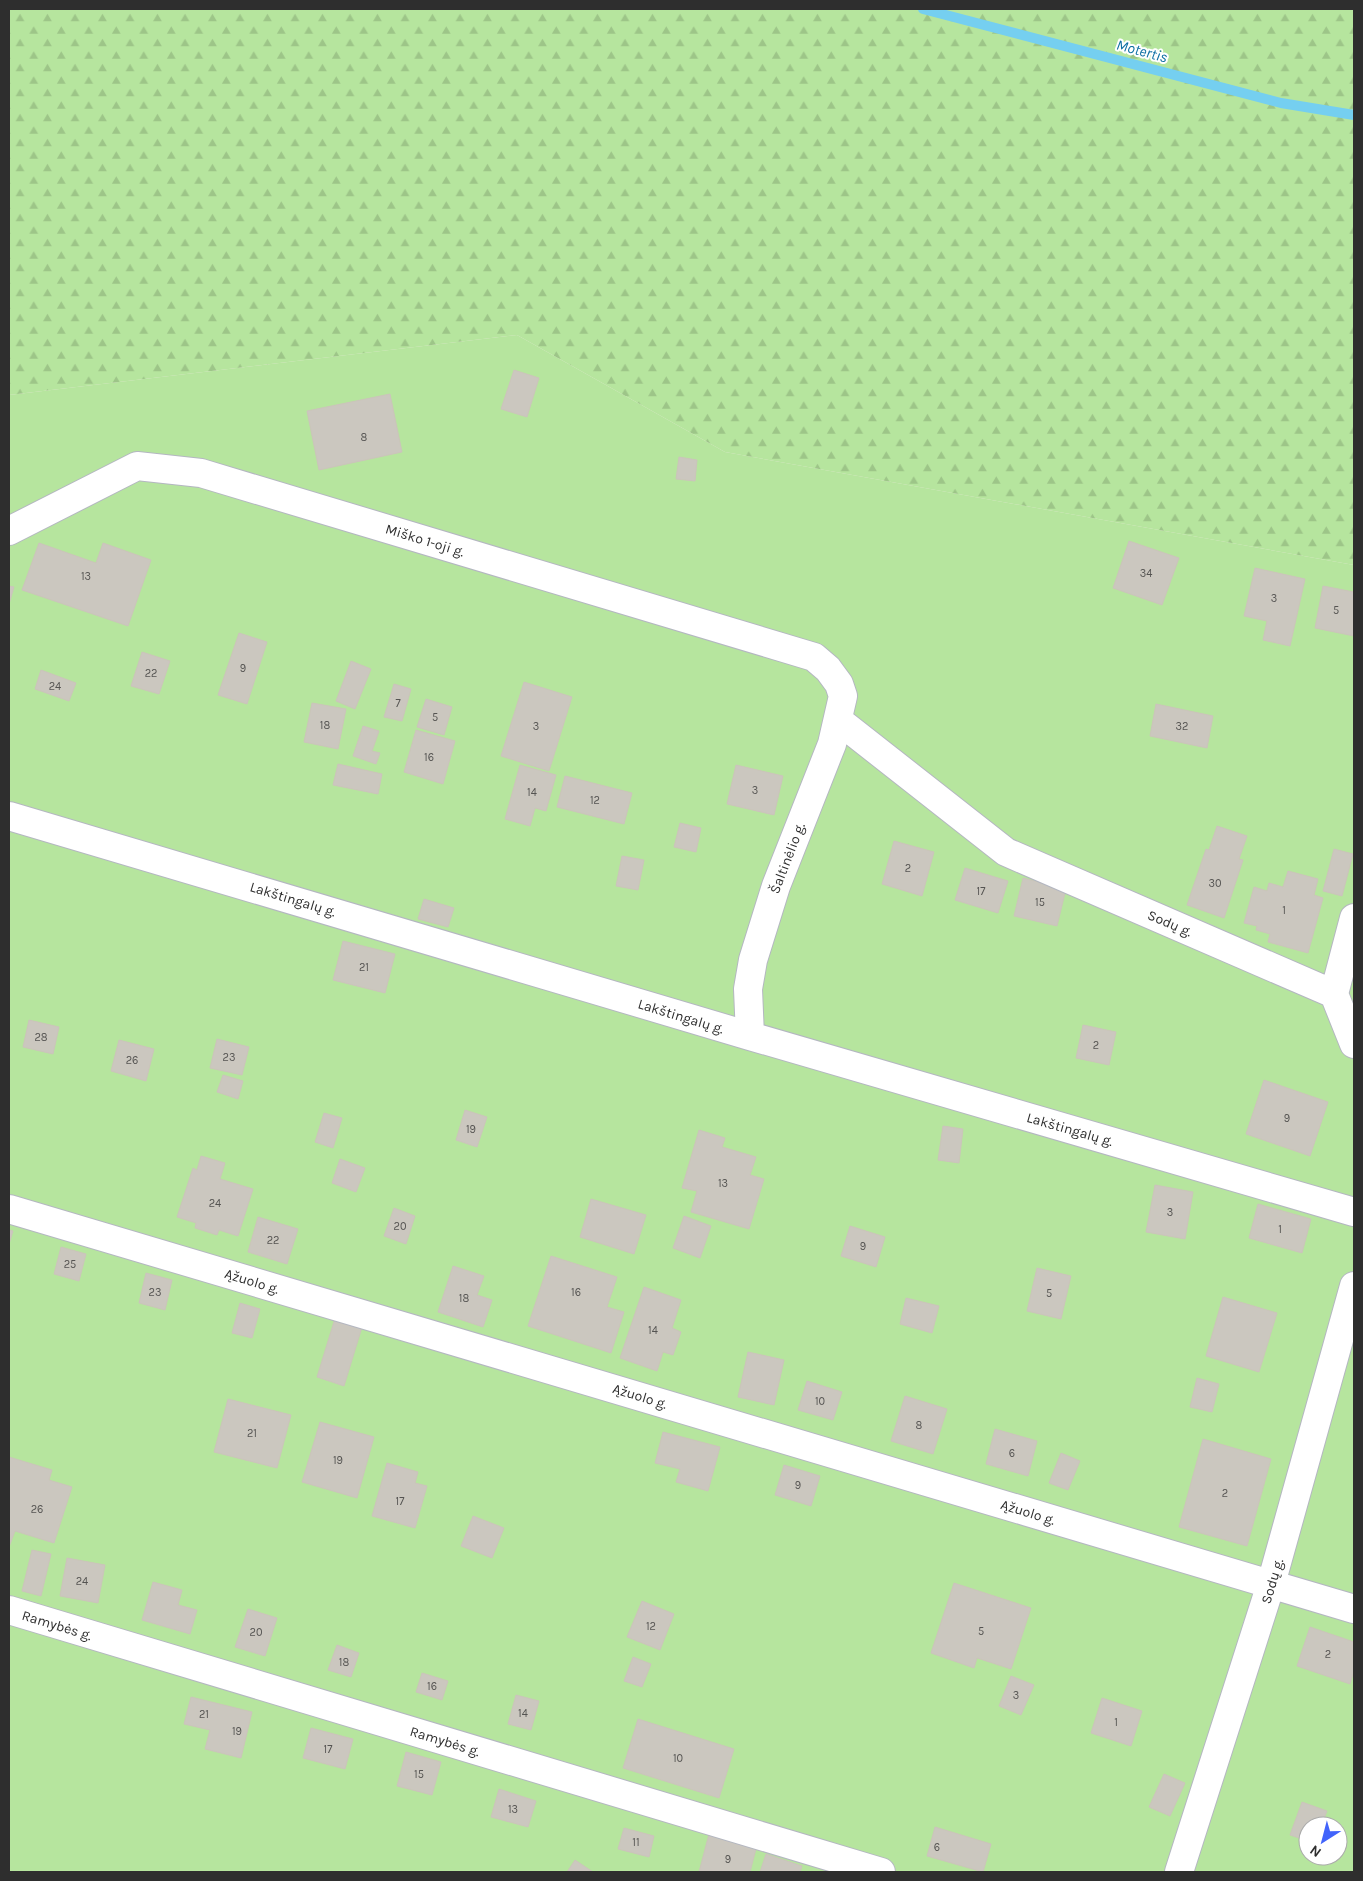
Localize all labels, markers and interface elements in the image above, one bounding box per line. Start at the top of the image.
water label: Motertis [1114,36,1170,66]
house number: 8 [361,431,368,444]
street label: Miško 1-oji g. [383,520,467,561]
house number: 34 [1140,567,1152,580]
house number: 13 [81,570,91,583]
house number: 3 [1271,592,1277,605]
house number: 5 [1333,604,1339,617]
house number: 9 [240,662,246,675]
house number: 22 [145,667,157,680]
house number: 24 [49,680,61,693]
house number: 7 [395,697,401,710]
house number: 5 [432,711,438,724]
house number: 18 [320,719,330,732]
house number: 3 [533,720,539,733]
house number: 32 [1176,720,1188,733]
house number: 16 [424,751,434,764]
house number: 3 [752,784,758,797]
house number: 14 [527,786,537,799]
house number: 12 [590,794,600,807]
street label: Šaltinėlio g. [766,820,809,896]
house number: 2 [905,862,911,875]
house number: 30 [1208,877,1222,890]
street label: Lakštingalų g. [248,878,338,921]
house number: 17 [977,885,985,898]
house number: 15 [1035,896,1045,909]
house number: 1 [1282,904,1286,917]
street label: Sodų g. [1145,907,1195,941]
house number: 21 [359,961,369,974]
street label: Lakštingalų g. [636,995,726,1038]
house number: 28 [34,1031,48,1044]
house number: 2 [1093,1039,1099,1052]
house number: 23 [223,1051,235,1064]
house number: 26 [126,1054,138,1067]
street label: Lakštingalų g. [1025,1109,1116,1150]
house number: 9 [1284,1112,1290,1125]
house number: 19 [466,1123,476,1136]
house number: 13 [718,1177,728,1190]
house number: 24 [209,1197,221,1210]
house number: 3 [1167,1206,1173,1219]
house number: 20 [394,1220,406,1233]
house number: 1 [1278,1223,1282,1236]
house number: 22 [267,1234,279,1247]
house number: 9 [860,1240,866,1253]
house number: 25 [64,1258,76,1271]
street label: Ąžuolo g. [223,1265,282,1298]
house number: 23 [149,1286,161,1299]
house number: 16 [571,1286,581,1299]
house number: 5 [1046,1287,1052,1300]
house number: 18 [459,1292,469,1305]
house number: 14 [648,1324,658,1337]
street label: Ąžuolo g. [611,1380,670,1413]
house number: 10 [815,1395,825,1408]
house number: 8 [916,1419,923,1432]
house number: 21 [247,1427,257,1440]
house number: 6 [1009,1447,1015,1460]
house number: 19 [333,1454,343,1467]
house number: 9 [795,1479,801,1492]
house number: 2 [1222,1487,1228,1500]
house number: 17 [396,1495,404,1508]
street label: Ąžuolo g. [999,1496,1058,1529]
house number: 26 [31,1503,43,1516]
street label: Sodų g. [1258,1556,1288,1606]
house number: 24 [76,1575,88,1588]
street label: Ramybės g. [20,1607,94,1644]
house number: 12 [646,1620,656,1633]
house number: 5 [978,1625,984,1638]
house number: 20 [250,1626,262,1639]
house number: 2 [1325,1648,1331,1661]
house number: 18 [339,1656,349,1669]
house number: 16 [427,1680,437,1693]
house number: 3 [1013,1689,1019,1702]
house number: 14 [518,1707,528,1720]
house number: 21 [199,1708,209,1721]
house number: 1 [1114,1716,1118,1729]
street label: Ramybės g. [408,1723,482,1760]
house number: 19 [232,1725,242,1738]
house number: 17 [324,1743,332,1756]
house number: 10 [673,1752,683,1765]
house number: 15 [414,1768,424,1781]
house number: 13 [508,1803,518,1816]
north arrow [1298,1816,1348,1866]
house number: 11 [632,1836,640,1849]
house number: 6 [934,1841,940,1854]
text: N [1307,1841,1325,1861]
house number: 9 [725,1853,731,1866]

